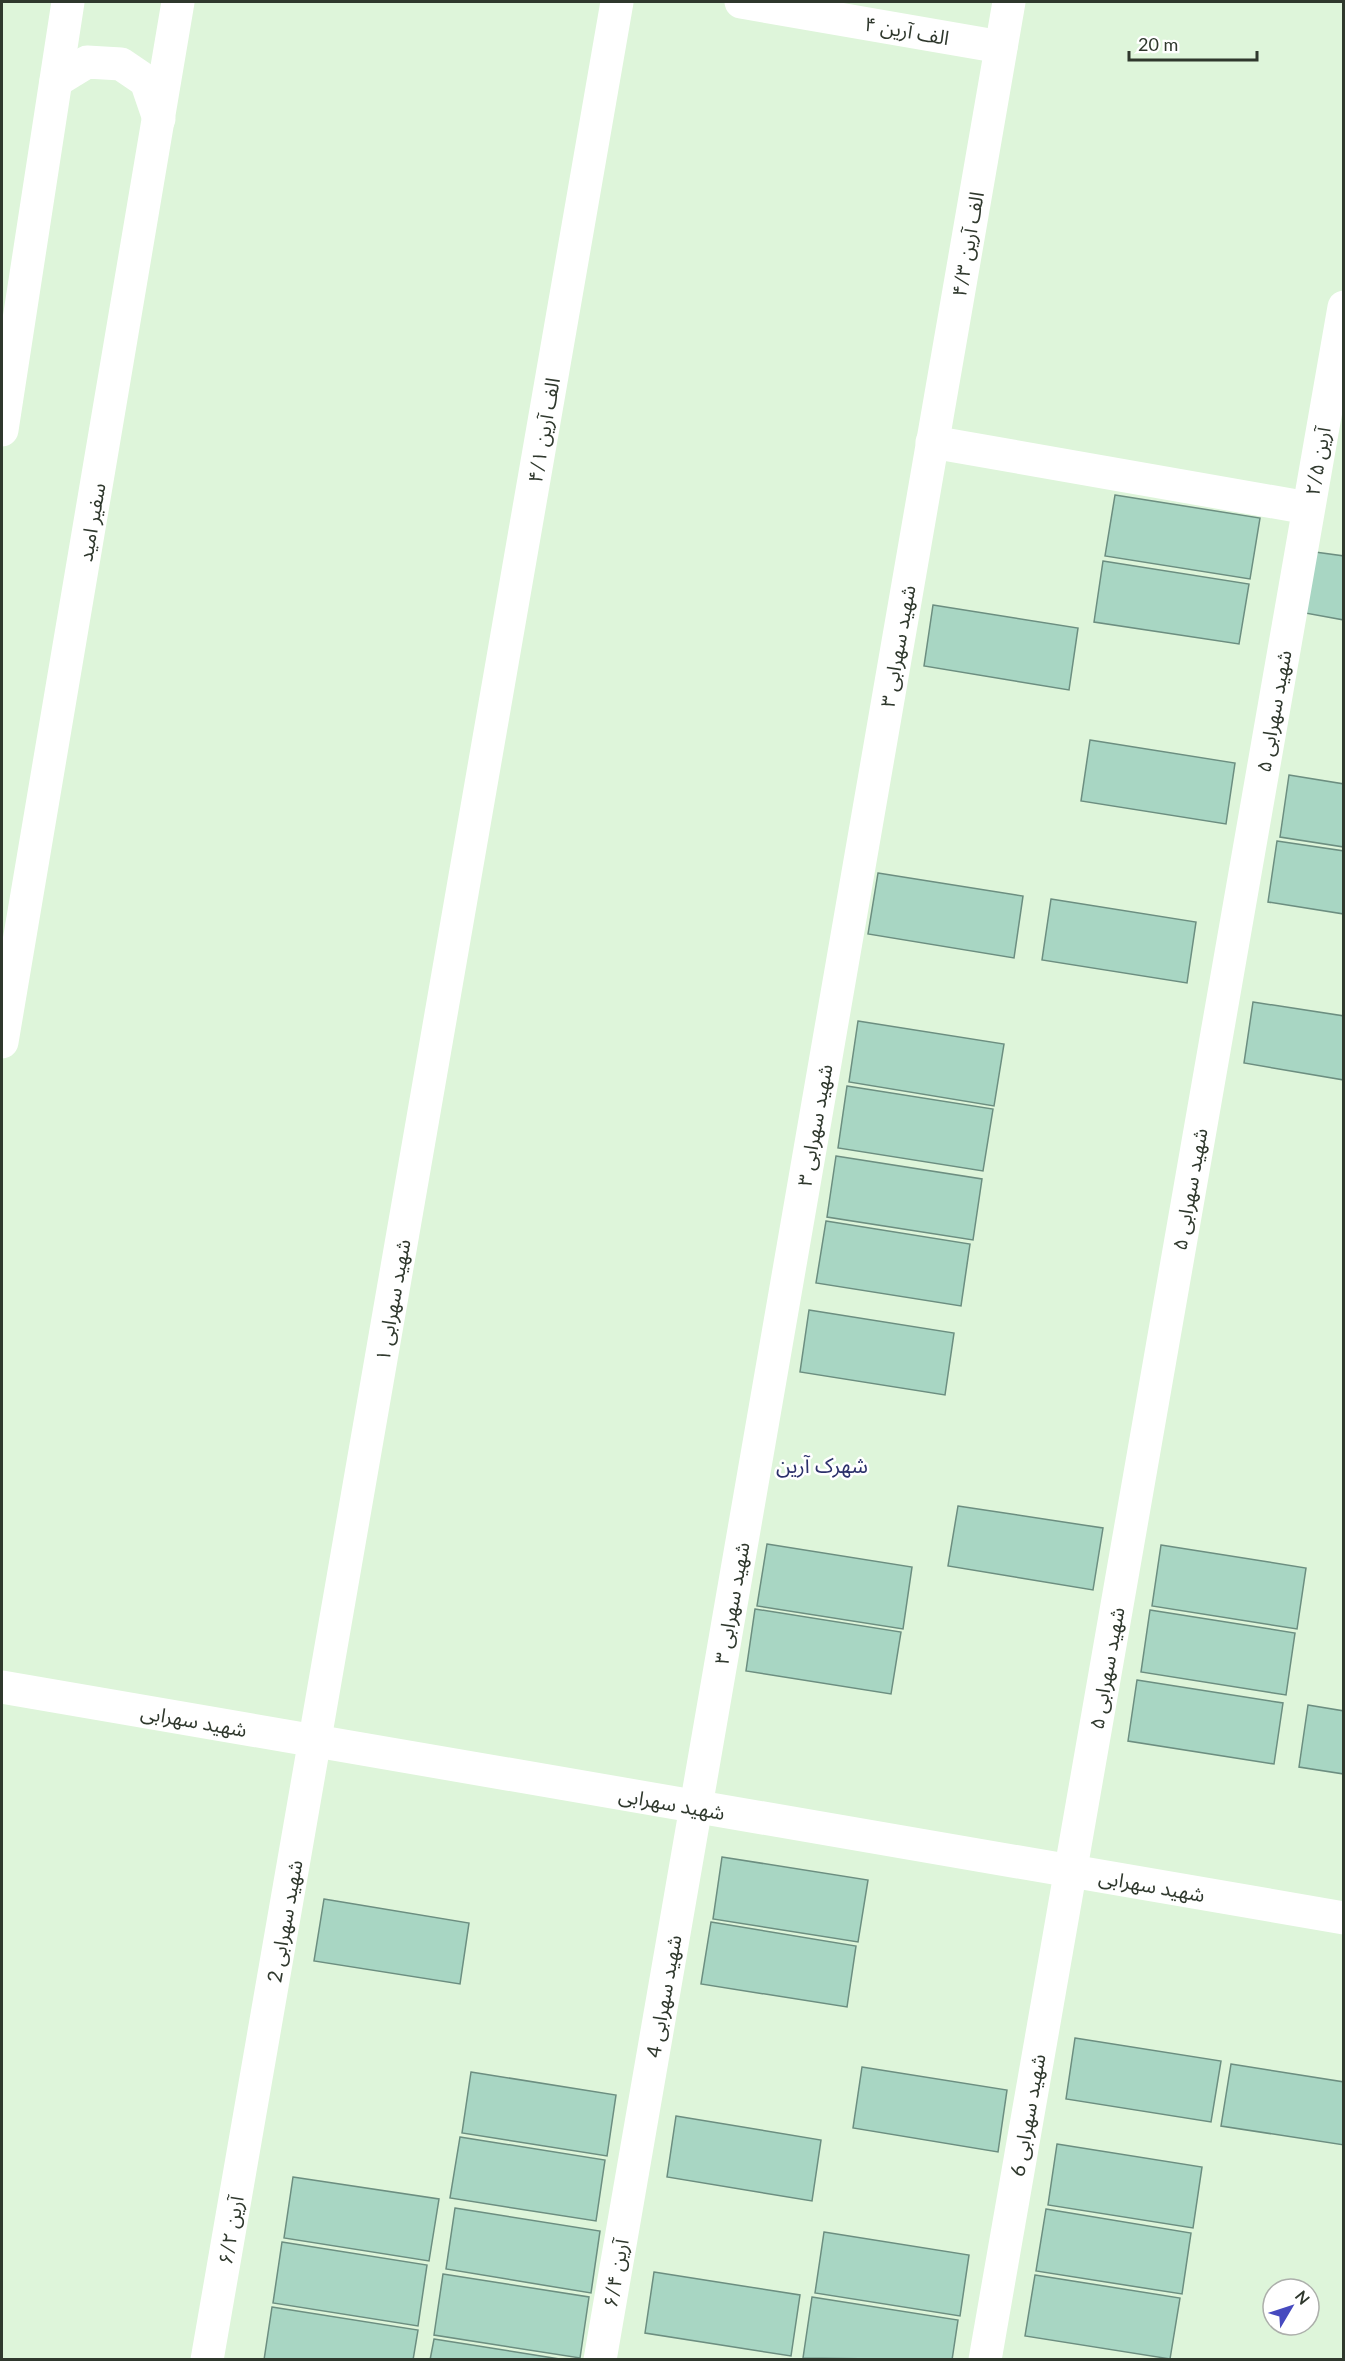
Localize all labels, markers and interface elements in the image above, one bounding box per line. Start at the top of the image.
street label: ۴ الف آرین [863,11,951,50]
scale bar [1129,24,1256,62]
text: 20 m [1138,33,1178,55]
street label: ۴/۳ الف آرین [946,190,989,299]
street label: ۴/۱ الف آرین [522,376,565,485]
street label: ۲/۵ آرین [1299,424,1336,497]
street label: سفیر امید [72,481,111,563]
street label: شهید سهرابی ۳ [874,583,921,709]
street label: شهید سهرابی ۵ [1250,648,1297,774]
street label: شهید سهرابی ۳ [791,1062,838,1188]
street label: شهید سهرابی ۵ [1166,1126,1213,1252]
street label: شهید سهرابی ۱ [369,1237,416,1363]
district label: شهرک آرین [776,1452,868,1478]
street label: شهید سهرابی ۳ [708,1540,755,1666]
street label: شهید سهرابی ۵ [1083,1605,1130,1731]
street label: شهید سهرابی [139,1699,249,1742]
street label: شهید سهرابی [617,1782,727,1825]
street label: شهید سهرابی 2 [261,1858,308,1984]
street label: شهید سهرابی [1097,1864,1207,1907]
street label: شهید سهرابی 4 [640,1933,687,2059]
street label: شهید سهرابی 6 [1004,2052,1051,2178]
street label: ۶/۲ آرین [212,2193,249,2266]
street label: ۶/۴ آرین [597,2236,634,2309]
north arrow [1261,2277,1321,2337]
text: N [1292,2286,1314,2308]

